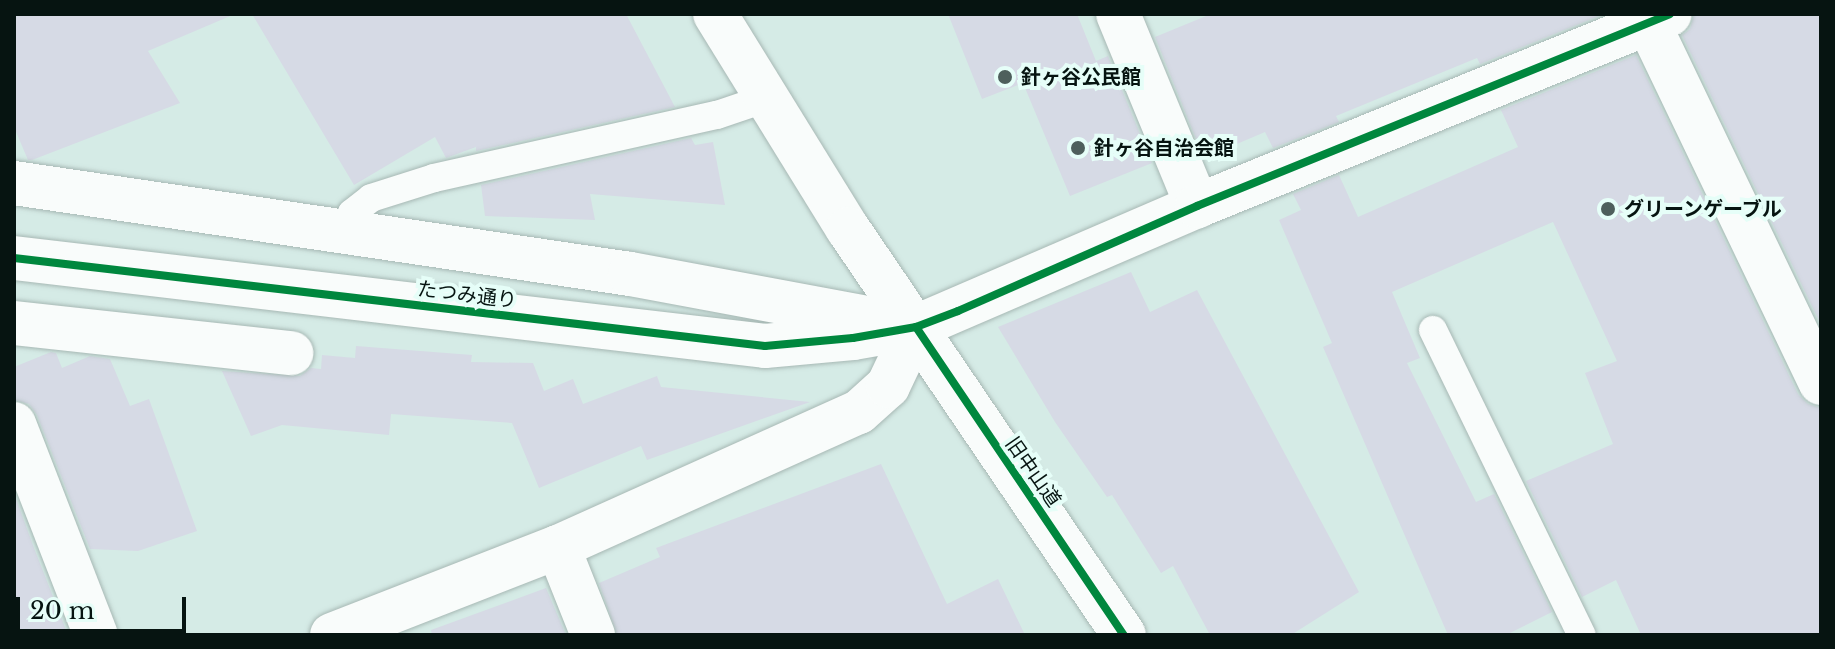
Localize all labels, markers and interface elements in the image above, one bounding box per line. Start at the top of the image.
place label: 針ヶ谷公民館 [1021,65,1141,89]
marker: 針ヶ谷公民館 [996,68,1014,86]
place label: 針ヶ谷自治会館 [1094,136,1234,160]
marker: 針ヶ谷自治会館 [1069,139,1087,157]
place label: グリーンゲーブル [1624,197,1784,221]
marker: グリーンゲーブル [1599,200,1617,218]
street label: たつみ通り [416,277,518,313]
street label: 旧中山道 [1000,432,1066,512]
scale bar [20,581,190,631]
text: 20 m [30,596,95,625]

